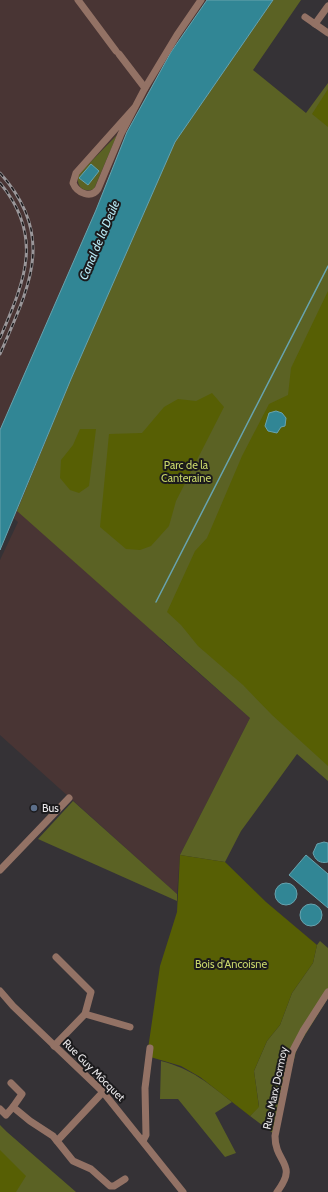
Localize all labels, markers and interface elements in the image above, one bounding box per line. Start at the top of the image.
water label: Canal de la Deûle [76,198,123,282]
park label: Parc de la Canteraine [161,458,211,485]
place label: Bus [42,801,59,815]
marker: Bus [29,803,39,813]
park label: Bois d'Ancoisne [195,957,267,971]
street label: Rue Guy Môcquet [60,1036,128,1104]
street label: Rue Marx Dormoy [259,1045,291,1131]

